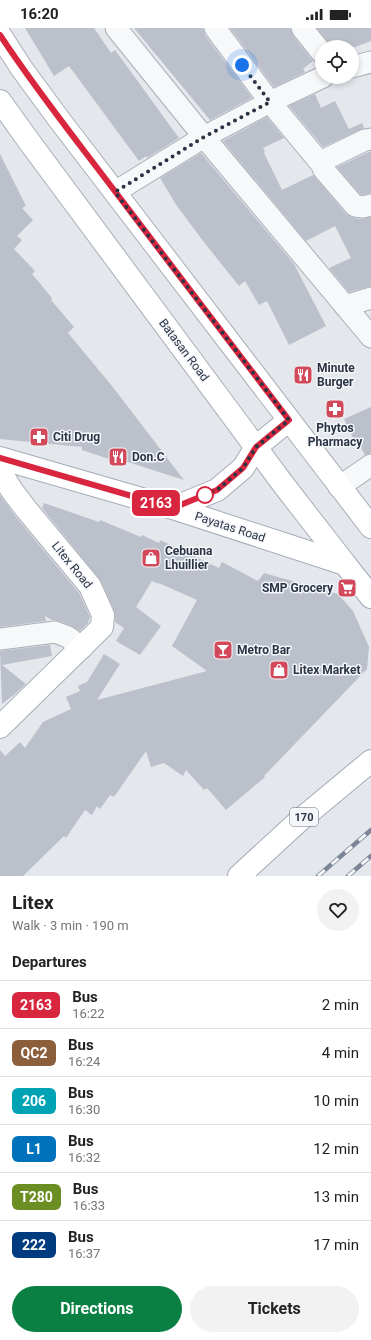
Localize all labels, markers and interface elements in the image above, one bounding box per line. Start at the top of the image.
text: 16:20 [20,5,59,23]
map controls [315,40,359,84]
button: locate [315,40,359,84]
your location [232,55,252,75]
street label: Batasan Road [156,316,212,384]
place label: Minute Burger [317,361,355,389]
restaurant icon: Minute Burger [292,364,314,386]
pharmacy icon: Phytos Pharmacy [324,398,346,420]
place label: Phytos Pharmacy [308,421,363,449]
pharmacy icon: Citi Drug [28,426,50,448]
place label: Citi Drug [53,430,100,444]
restaurant icon: Don.C [107,446,129,468]
place label: Don.C [132,450,165,464]
unlabelled marker [196,486,214,504]
line badge: 2163 [128,490,184,516]
text: 2163 [140,495,172,511]
street label: Payatas Road [193,509,267,545]
street label: Litex Road [49,539,95,591]
place label: Cebuana Lhuillier [165,544,213,572]
shop icon: Cebuana Lhuillier [140,547,162,569]
supermarket icon: SMP Grocery [336,577,358,599]
place label: SMP Grocery [262,581,334,595]
bar icon: Metro Bar [212,639,234,661]
place label: Metro Bar [237,643,291,657]
shop icon: Litex Market [268,659,290,681]
place label: Litex Market [293,663,360,677]
road number: 170 [290,808,318,826]
button: heart [317,889,359,931]
text: Litex [12,891,54,914]
text: Walk · 3 min · 190 m [12,918,129,933]
text: Departures [12,953,87,971]
text: Bus [72,988,98,1006]
text: 2 min [322,996,359,1014]
text: 2163 [20,997,52,1013]
text: 16:22 [72,1006,105,1021]
text: Bus [68,1036,94,1054]
text: 4 min [322,1044,359,1062]
text: QC2 [21,1045,47,1061]
text: 16:24 [68,1054,100,1069]
text: Bus [68,1084,94,1102]
text: 10 min [313,1092,359,1110]
text: 206 [22,1093,46,1109]
text: 16:30 [68,1102,100,1117]
text: Bus [68,1132,94,1150]
text: 12 min [313,1140,359,1158]
text: L1 [26,1141,42,1157]
text: 16:32 [68,1150,100,1165]
text: Bus [73,1180,98,1198]
text: 13 min [313,1188,359,1206]
text: T280 [20,1189,53,1205]
text: 16:33 [73,1198,105,1213]
text: Bus [68,1228,94,1246]
text: 17 min [313,1236,359,1254]
text: 222 [22,1237,46,1253]
text: 16:37 [68,1246,100,1261]
button: Directions [12,1286,182,1332]
button: Tickets [190,1286,359,1332]

